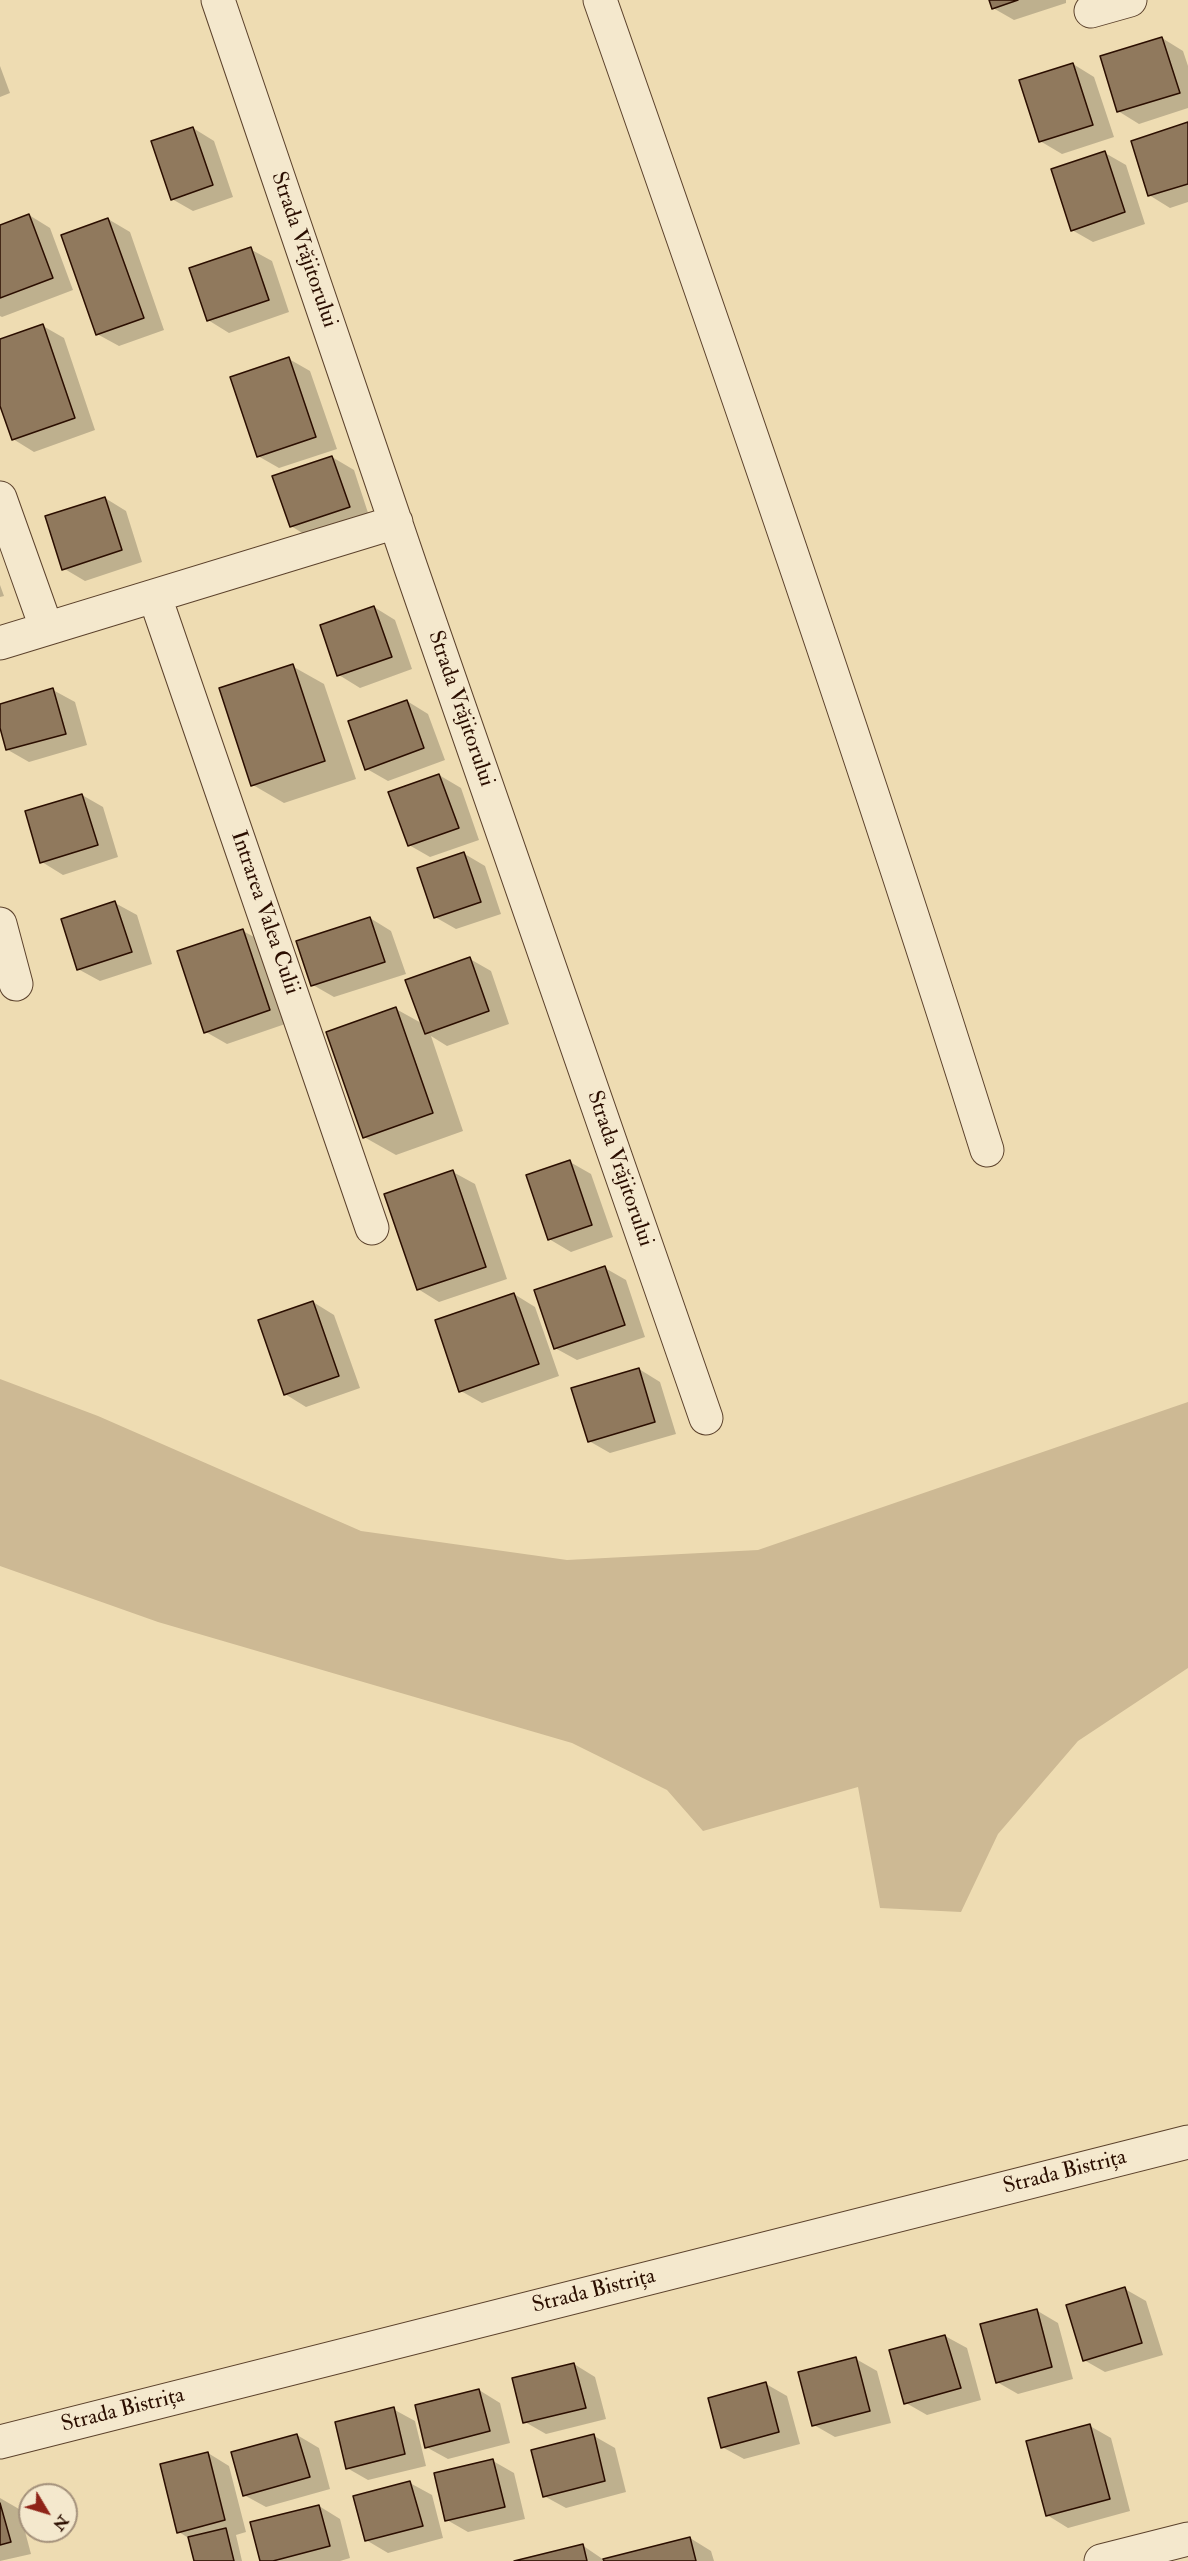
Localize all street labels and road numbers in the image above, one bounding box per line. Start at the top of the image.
street label: Strada Vrăjitorului [264,169,342,331]
street label: Strada Vrăjitorului [421,628,499,790]
street label: Intrarea Valea Culii [224,828,304,998]
street label: Strada Vrăjitorului [580,1088,658,1250]
street label: Strada Bistrița [1001,2145,1129,2201]
street label: Strada Bistrița [530,2264,658,2320]
street label: Strada Bistrița [59,2383,187,2439]

